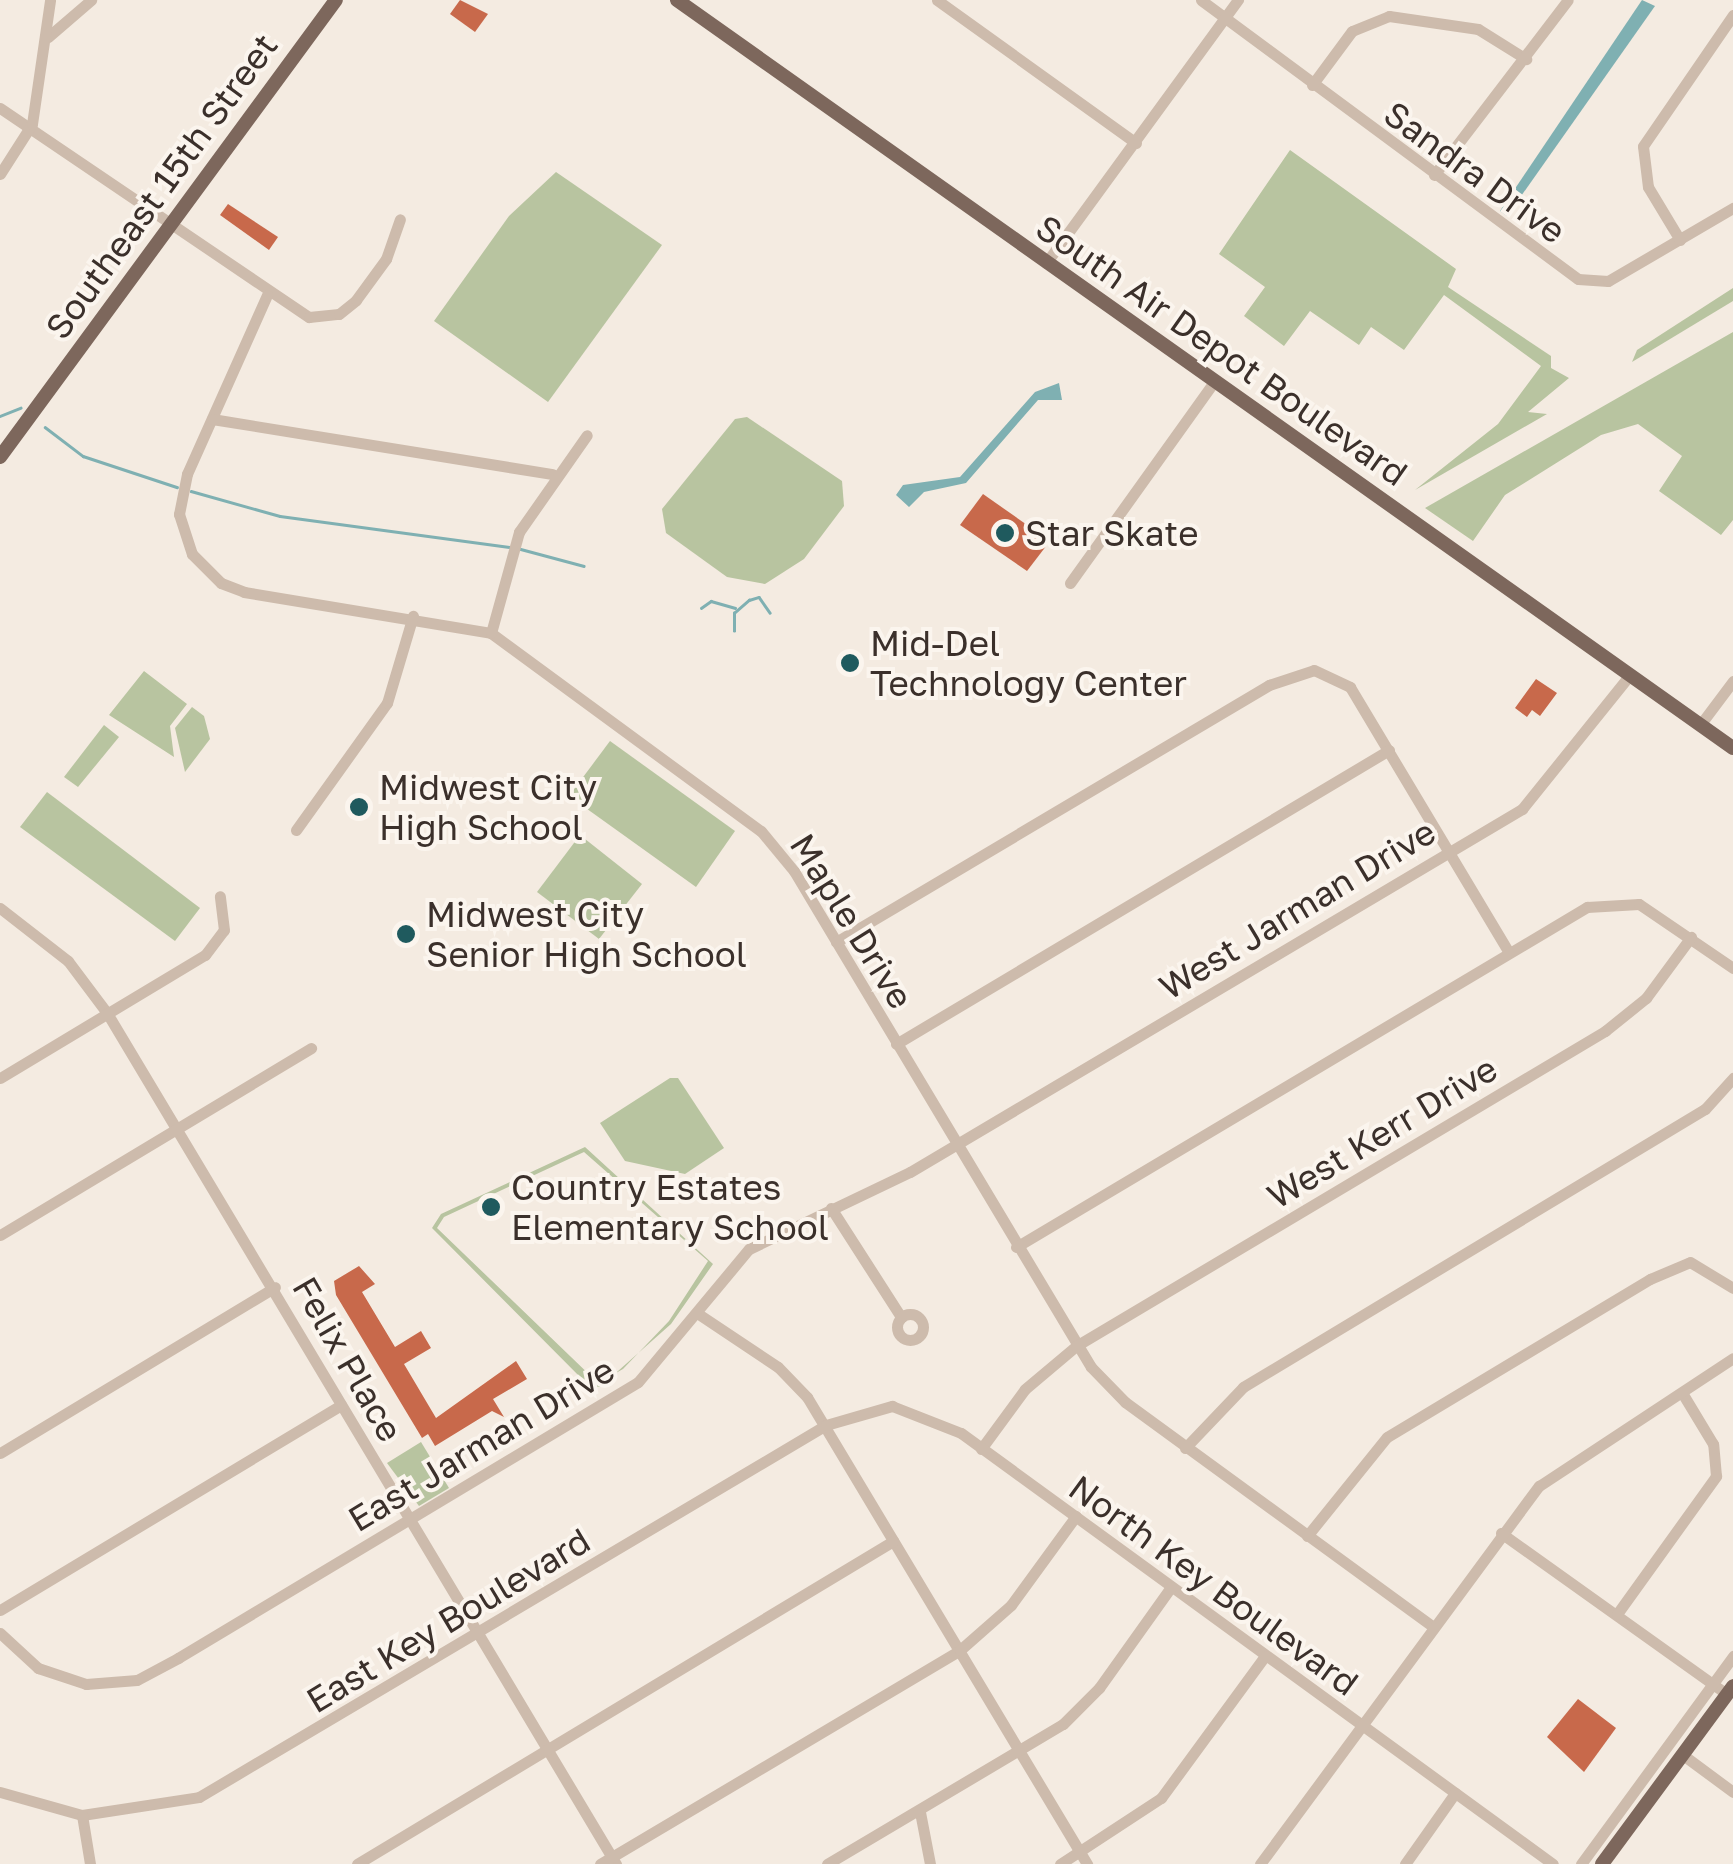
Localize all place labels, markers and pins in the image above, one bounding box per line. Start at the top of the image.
place label: Star Skate [1025,512,1198,554]
marker: Star Skate [994,522,1016,544]
place label: Mid-Del Technology Center [870,622,1187,704]
marker: Mid-Del Technology Center [839,652,861,674]
place label: Midwest City High School [379,766,597,848]
marker: Midwest City High School [348,796,370,818]
place label: Midwest City Senior High School [426,893,747,975]
marker: Midwest City Senior High School [395,923,417,945]
place label: Country Estates Elementary School [511,1166,829,1248]
marker: Country Estates Elementary School [480,1196,502,1218]

